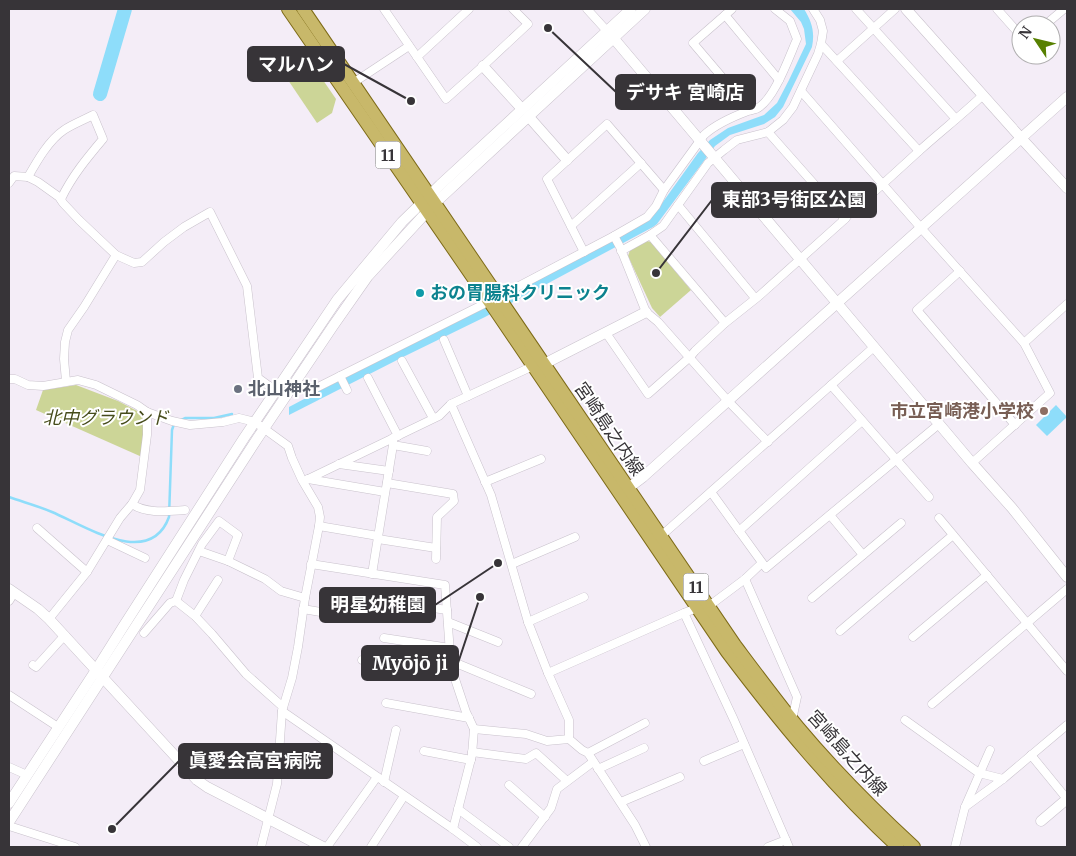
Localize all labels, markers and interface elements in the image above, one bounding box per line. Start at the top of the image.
north arrow [1011,15,1061,65]
text: N [1015,23,1036,42]
callout: マルハン [248,47,344,81]
text: マルハン [258,52,334,76]
callout: デサキ 宮崎店 [616,75,755,109]
text: デサキ 宮崎店 [626,80,744,104]
road number: 11 [376,142,400,168]
callout: 東部3号街区公園 [712,183,876,217]
text: 東部3号街区公園 [722,187,866,211]
place label: おの胃腸科クリニック [430,281,610,304]
marker: おの胃腸科クリニック [414,287,426,299]
place label: 北山神社 [248,377,320,400]
street label: 宮崎島之内線 [570,378,649,480]
marker: 北山神社 [232,383,244,395]
place label: 市立宮崎港小学校 [890,399,1034,422]
marker: 市立宮崎港小学校 [1038,405,1050,417]
park label: 北中グラウンド [43,406,170,429]
road number: 11 [684,574,708,600]
callout: 明星幼稚園 [320,588,435,622]
text: 明星幼稚園 [330,592,426,616]
callout: Myōjō ji [362,646,458,680]
text: Myōjō ji [372,651,448,675]
street label: 宮崎島之内線 [803,705,892,800]
callout: 眞愛会高宮病院 [179,744,332,778]
text: 眞愛会高宮病院 [188,748,322,772]

